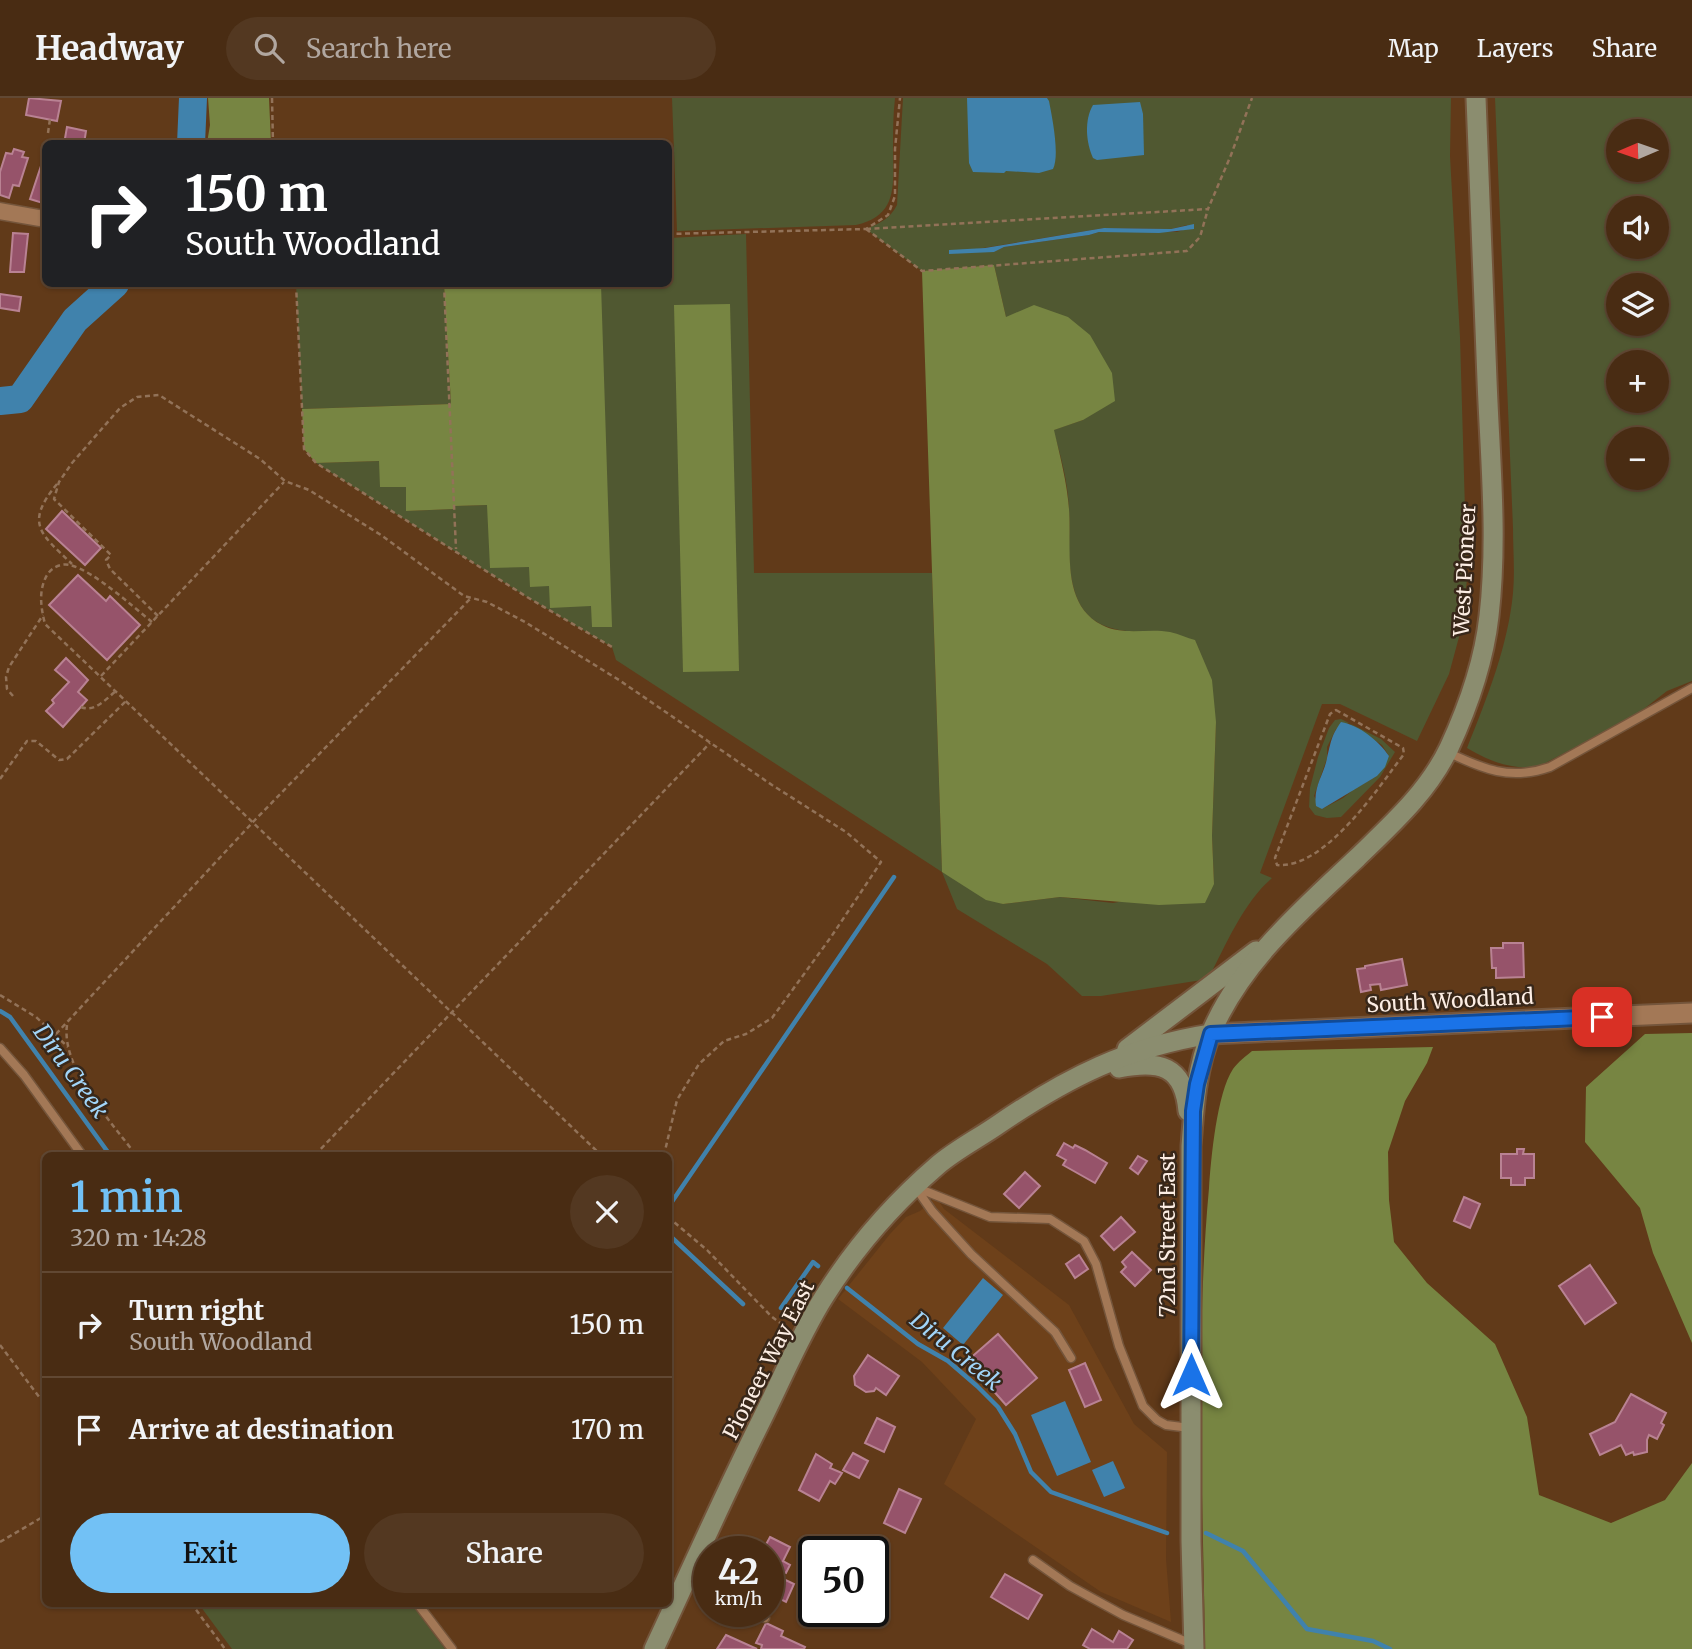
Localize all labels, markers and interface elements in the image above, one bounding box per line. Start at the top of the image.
search box [226,17,716,80]
text: Headway [35,28,184,69]
icon: search [250,29,288,67]
text: Search here [306,32,452,65]
text: Map [1388,33,1439,64]
text: Layers [1477,33,1553,64]
text: Share [1591,33,1657,64]
north arrow [1606,119,1670,182]
map controls [1606,119,1669,490]
text: 150 m [185,163,328,224]
icon: right [70,168,161,259]
button: sound [1606,196,1669,259]
text: South Woodland [185,224,440,264]
button: layers [1606,273,1669,336]
button: + [1606,350,1669,413]
button: − [1606,427,1669,490]
street label: West Pioneer [1447,503,1481,638]
street label: South Woodland [1366,983,1535,1018]
pin [1572,987,1632,1047]
icon: arrive [1583,998,1621,1036]
water label: Diru Creek [27,1017,115,1124]
street label: 72nd Street East [1154,1153,1181,1317]
text: 1 min [70,1171,183,1223]
button: close [570,1175,644,1249]
text: 320 m · 14:28 [70,1223,207,1252]
street label: Pioneer Way East [717,1276,820,1444]
text: Turn right [129,1294,264,1327]
water label: Diru Creek [904,1304,1008,1397]
icon: right [70,1306,108,1344]
text: 150 m [570,1308,644,1341]
text: South Woodland [129,1327,312,1356]
position arrow [1154,1338,1228,1412]
icon: arrive [70,1411,108,1449]
text: Arrive at destination [129,1413,394,1446]
text: 170 m [571,1413,644,1446]
button: Exit [70,1513,350,1593]
button: Share [364,1513,644,1593]
speed limit sign: 50 [798,1536,889,1627]
text: 42 [718,1550,759,1594]
text: km/h [715,1587,762,1610]

